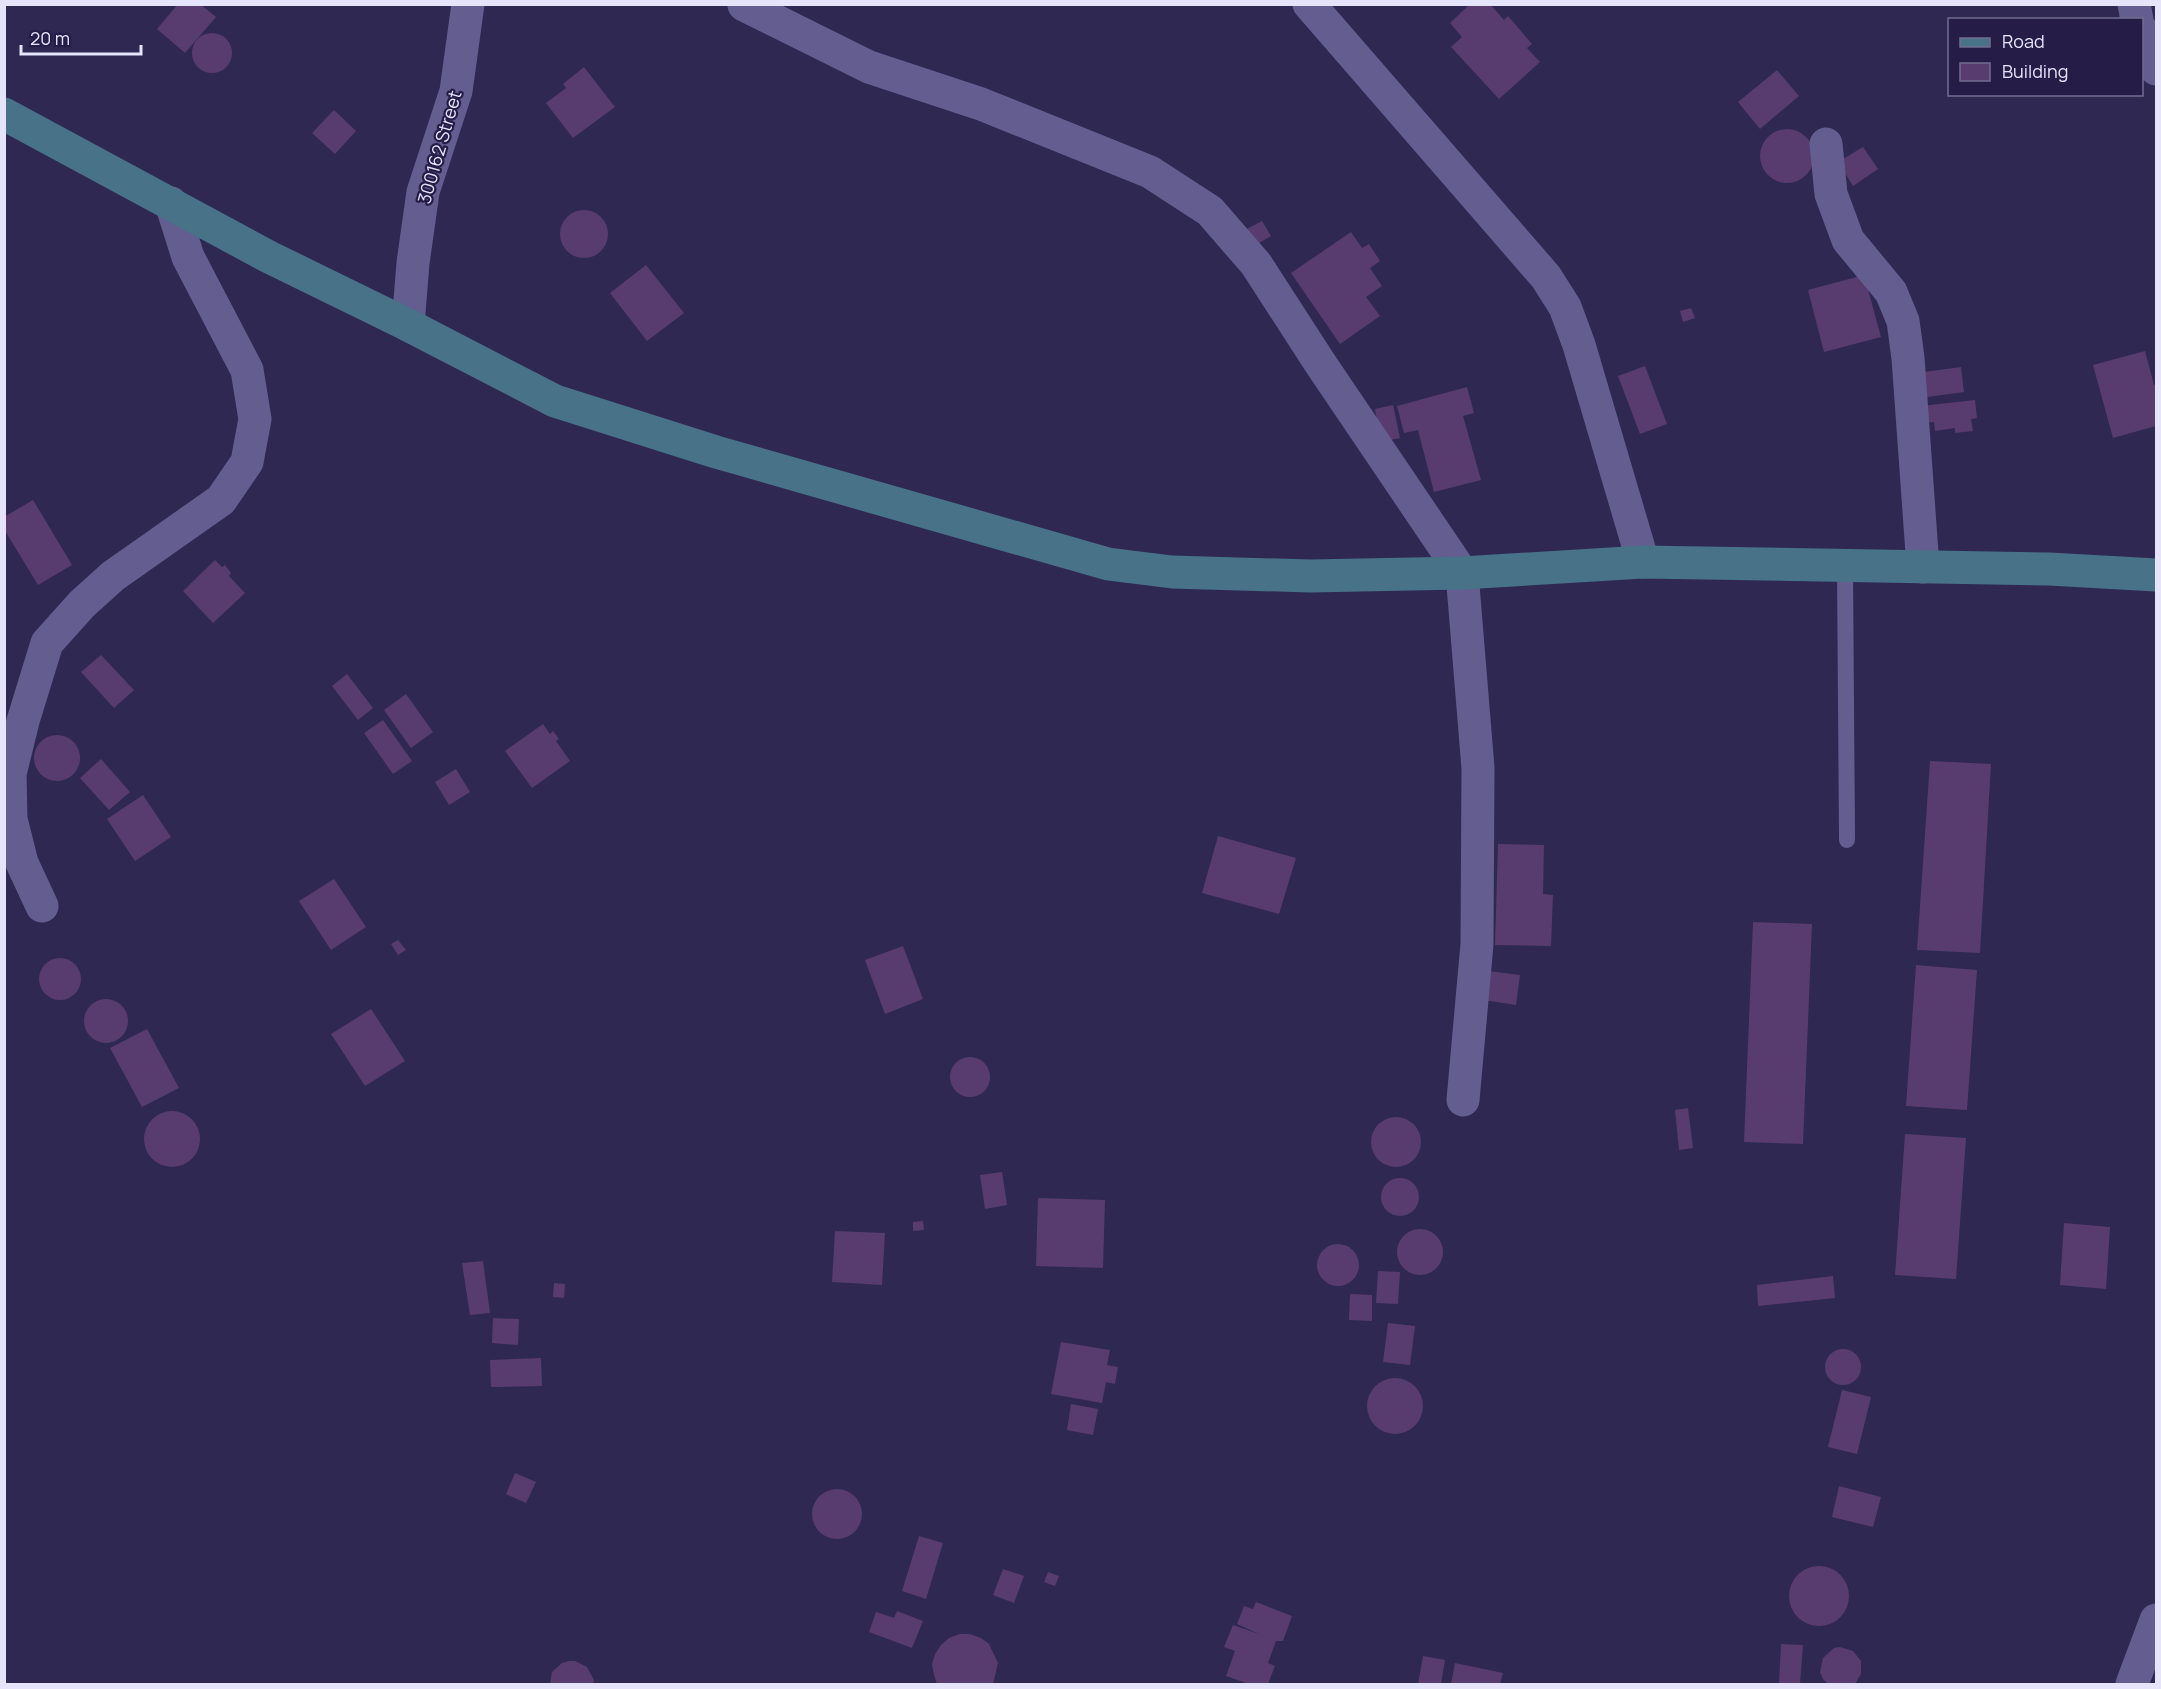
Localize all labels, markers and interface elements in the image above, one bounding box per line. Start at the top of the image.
scale bar [21,18,141,56]
legend [1948,18,2143,96]
text: 20 m [30,26,70,50]
text: Road [2002,29,2045,53]
text: Building [2002,59,2068,83]
street label: 300162 Street [411,88,467,206]

